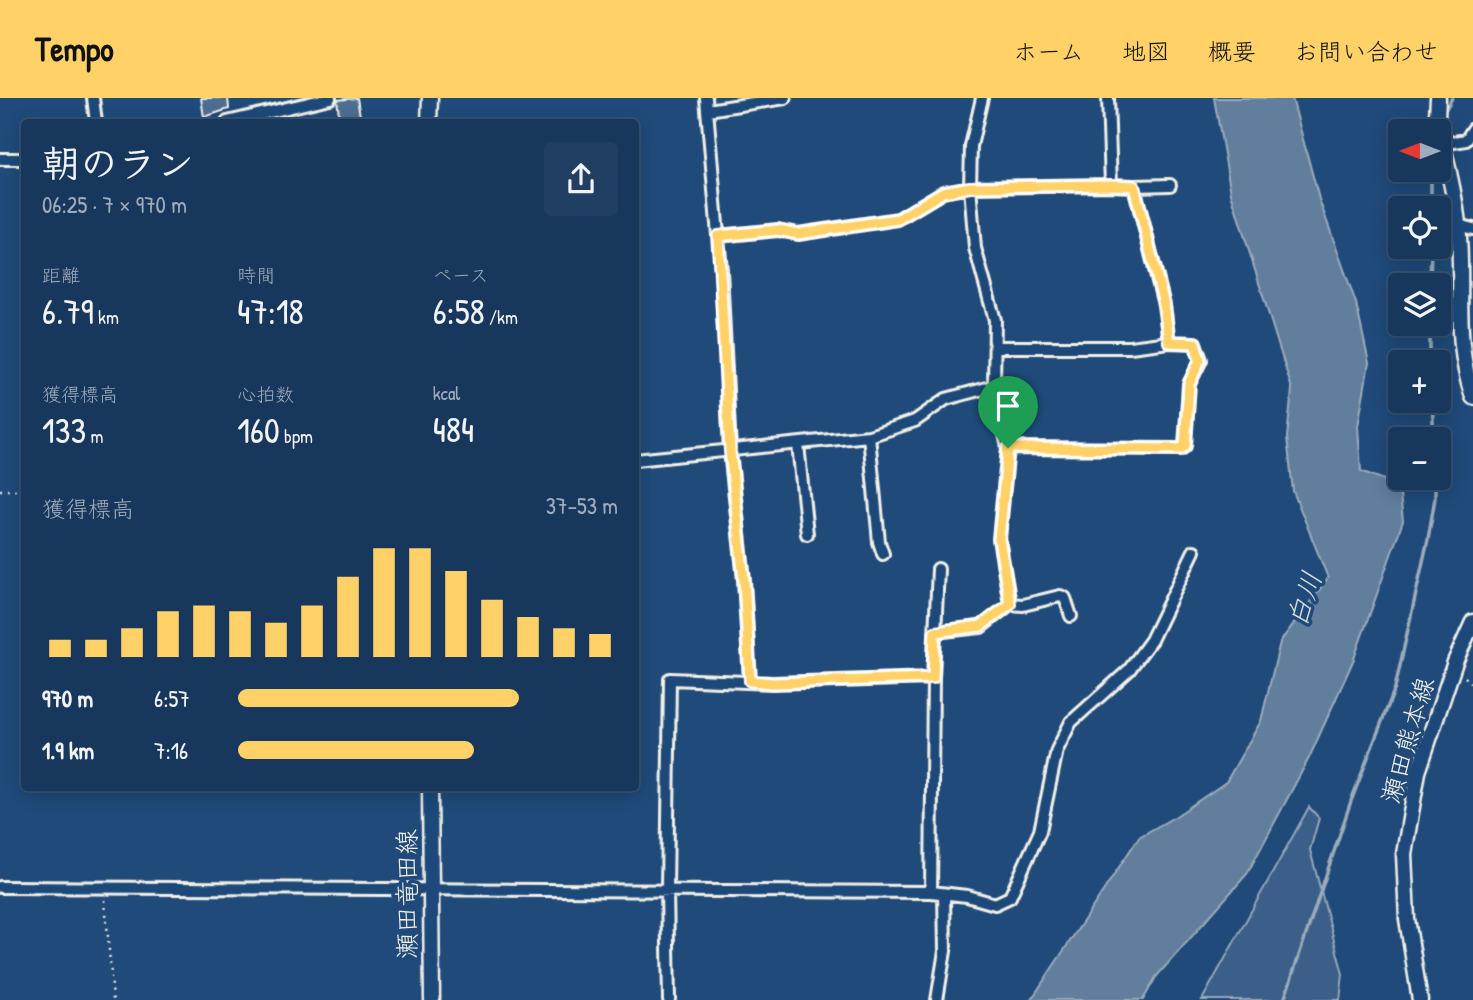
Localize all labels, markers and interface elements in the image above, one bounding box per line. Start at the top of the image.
text: Tempo [35,27,113,71]
text: ホーム [1013,35,1084,67]
text: 地図 [1122,35,1170,67]
text: 概要 [1208,35,1256,67]
text: お問い合わせ [1294,35,1438,67]
north arrow [1388,119,1451,182]
map controls [1388,119,1451,490]
text: 朝のラン [42,137,194,189]
button: share [544,142,618,216]
text: 06:25 · 7 × 970 m [42,189,187,220]
button: locate [1388,196,1451,259]
text: 距離 [42,262,80,288]
text: 時間 [237,262,275,288]
text: ペース [433,262,489,288]
button: layers [1388,273,1451,336]
text: 6.79 [42,288,94,335]
text: 47:18 [237,288,304,335]
text: 6:58 [433,288,485,335]
text: km [94,304,119,330]
text: /km [485,304,518,330]
button: + [1388,350,1451,413]
pin [978,376,1038,448]
text: kcal [433,380,460,406]
text: 獲得標高 [42,381,118,407]
text: 心拍数 [237,381,294,407]
icon: arrive [989,387,1027,425]
text: 484 [433,406,474,453]
text: 133 [42,407,86,454]
text: 160 [237,407,280,454]
text: m [86,423,103,449]
text: bpm [280,423,313,449]
button: − [1388,427,1451,490]
text: 37–53 m [546,490,618,521]
text: 獲得標高 [42,493,134,524]
water label: 白川 [1277,566,1331,632]
street label: 瀬田熊本線 [1372,673,1442,807]
text: 970 m [42,683,93,714]
text: 6:57 [154,683,190,714]
text: 1.9 km [42,735,94,766]
text: 7:16 [154,735,188,766]
street label: 瀬田竜田線 [389,829,424,959]

